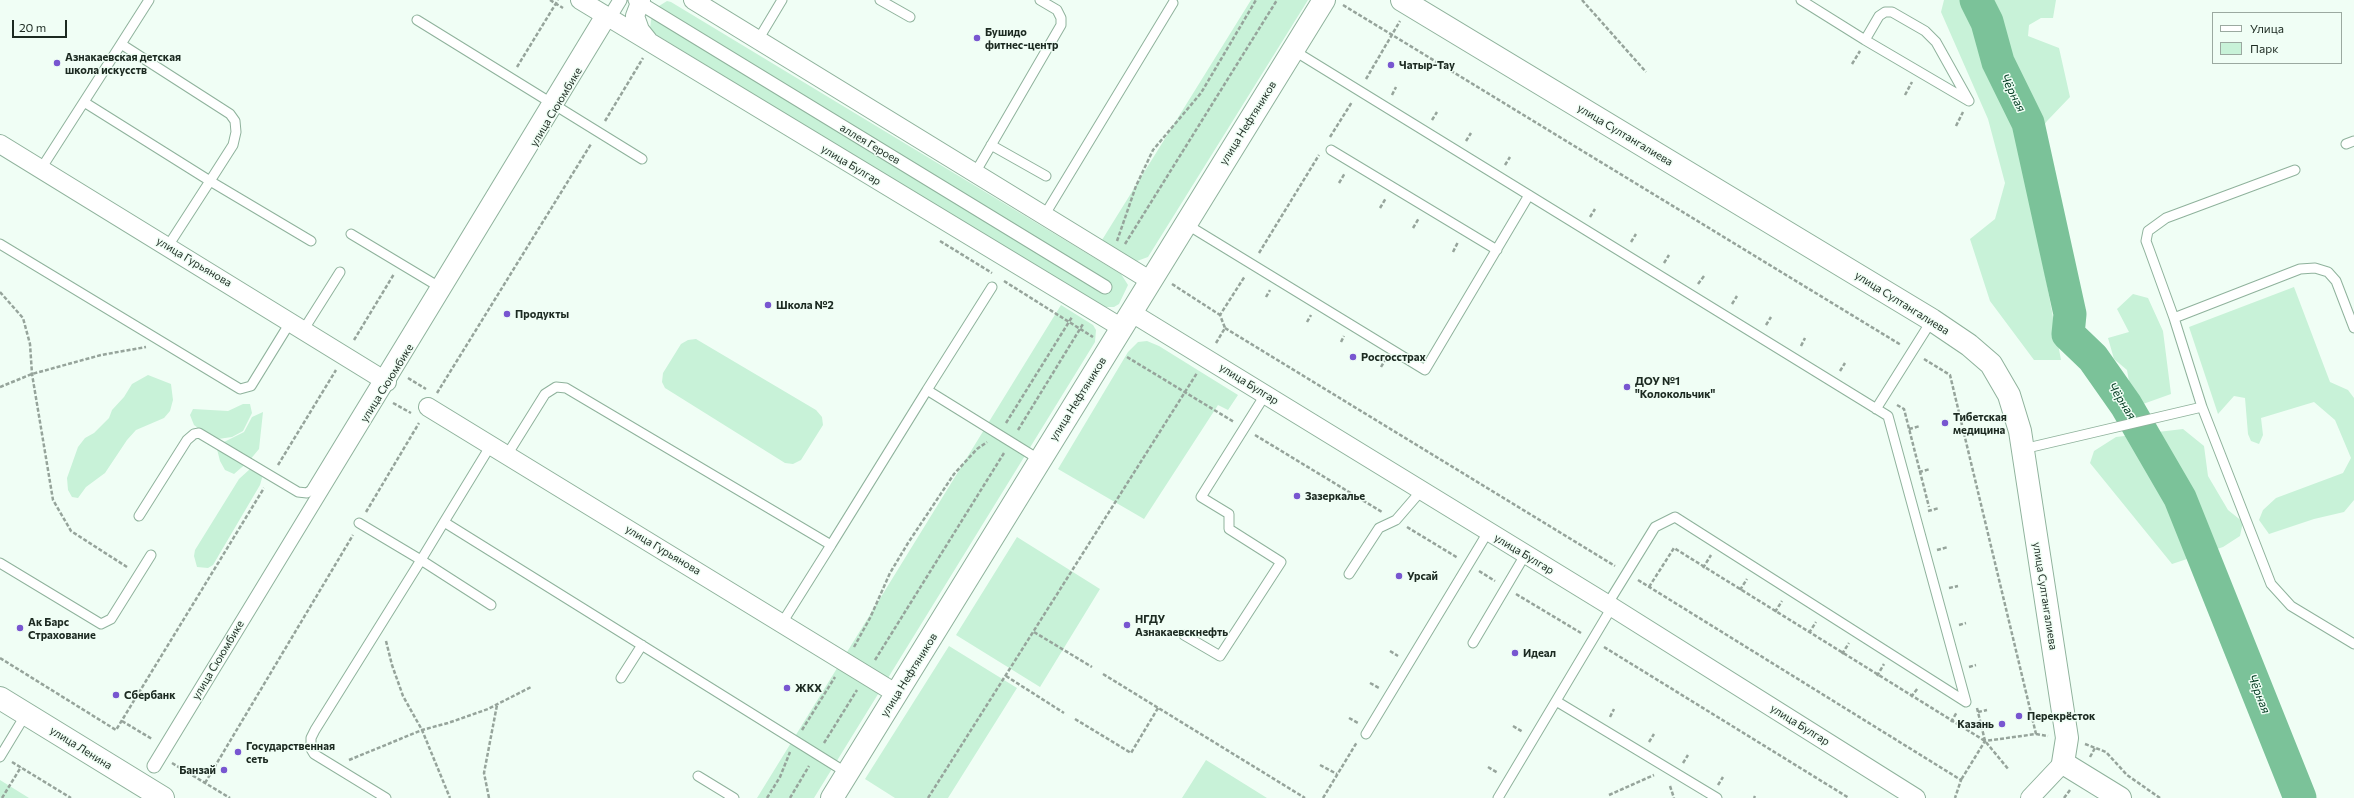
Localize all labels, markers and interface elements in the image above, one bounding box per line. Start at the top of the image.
scale bar [14,12,69,38]
legend [2212,12,2342,64]
text: 20 m [19,20,46,34]
text: Улица [2250,21,2284,35]
place label: Бушидо фитнес-центр [985,25,1058,51]
marker: Бушидо фитнес-центр [972,33,982,43]
text: Парк [2250,41,2279,55]
place label: Азнакаевская детская школа искусств [65,50,181,76]
marker: Азнакаевская детская школа искусств [52,58,62,68]
place label: Чатыр-Тау [1399,58,1455,72]
marker: Чатыр-Тау [1386,60,1396,70]
street label: улица Сююмбике [527,65,585,149]
water label: Чёрная [1997,72,2029,114]
street label: улица Нефтяников [1217,79,1279,167]
street label: улица Султангалиева [1575,101,1675,169]
street label: аллея Героев [837,121,903,167]
street label: улица Булгар [819,142,883,188]
street label: улица Гурьянова [154,234,234,290]
street label: улица Султангалиева [1852,269,1952,337]
place label: Школа №2 [776,298,834,312]
marker: Школа №2 [763,300,773,310]
place label: Продукты [515,307,569,321]
marker: Продукты [502,309,512,319]
street label: улица Сююмбике [358,341,416,425]
place label: Росгосстрах [1361,350,1426,364]
marker: Росгосстрах [1348,352,1358,362]
street label: улица Нефтяников [1047,355,1109,443]
street label: улица Булгар [1217,361,1281,407]
place label: ДОУ №1 "Колокольчик" [1635,374,1715,400]
water label: Чёрная [2105,380,2139,422]
marker: ДОУ №1 "Колокольчик" [1622,382,1632,392]
place label: Тибетская медицина [1953,410,2007,436]
marker: Тибетская медицина [1940,418,1950,428]
place label: Зазеркалье [1305,489,1365,503]
marker: Зазеркалье [1292,491,1302,501]
street label: улица Гурьянова [623,522,703,578]
street label: улица Булгар [1492,531,1556,577]
street label: улица Султангалиева [2030,541,2060,651]
place label: Урсай [1407,569,1438,583]
marker: Урсай [1394,571,1404,581]
place label: НГДУ Азнакаевскнефть [1135,612,1228,638]
place label: Ак Барс Страхование [28,615,96,641]
street label: улица Сююмбике [189,618,247,702]
marker: НГДУ Азнакаевскнефть [1122,620,1132,630]
marker: Ак Барс Страхование [15,623,25,633]
street label: улица Нефтяников [878,631,940,719]
place label: Идеал [1523,646,1556,660]
marker: Идеал [1510,648,1520,658]
water label: Чёрная [2245,672,2273,716]
place label: ЖКХ [795,681,822,695]
marker: ЖКХ [782,683,792,693]
place label: Сбербанк [124,688,175,702]
marker: Сбербанк [111,690,121,700]
street label: улица Булгар [1768,702,1832,748]
place label: Перекрёсток [2027,709,2095,723]
marker: Перекрёсток [2014,711,2024,721]
place label: Казань [1957,717,1994,731]
marker: Казань [1997,719,2007,729]
street label: улица Ленина [47,724,115,772]
place label: Государственная сеть [246,739,335,765]
marker: Государственная сеть [233,747,243,757]
place label: Банзай [179,763,216,777]
marker: Банзай [219,765,229,775]

